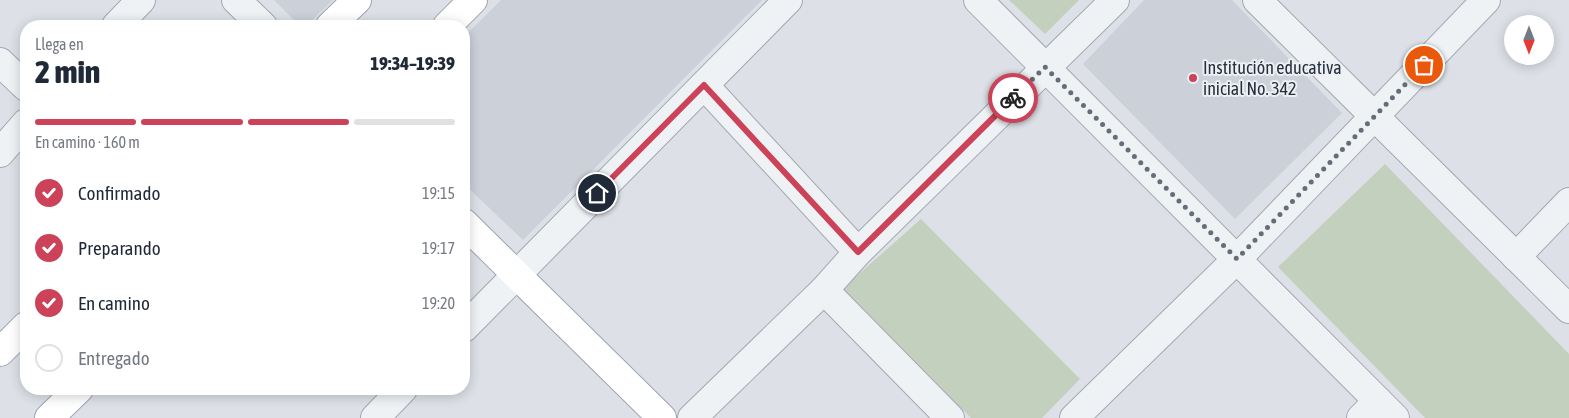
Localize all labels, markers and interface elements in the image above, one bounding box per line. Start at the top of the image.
north arrow [1504,15,1554,65]
map controls [1504,15,1554,65]
text: Llega en [35,35,84,53]
pin [1403,44,1445,86]
icon: bag [1410,51,1438,79]
text: 19:34–19:39 [370,52,455,74]
text: 2 min [35,53,100,90]
place label: Institución educativa inicial No. 342 [1203,57,1342,99]
marker: Institución educativa inicial No. 342 [1187,72,1199,84]
courier [988,73,1038,123]
icon: bike [999,84,1027,112]
text: En camino · 160 m [35,133,140,151]
pin [576,172,618,214]
icon: check [35,179,63,207]
icon: home [583,179,611,207]
text: Confirmado [78,182,160,204]
text: 19:15 [422,184,455,202]
icon: check [35,234,63,262]
text: Preparando [78,237,161,259]
text: 19:17 [422,239,455,257]
icon: check [35,289,63,317]
text: En camino [78,292,150,314]
text: 19:20 [422,294,455,312]
text: Entregado [78,347,150,369]

